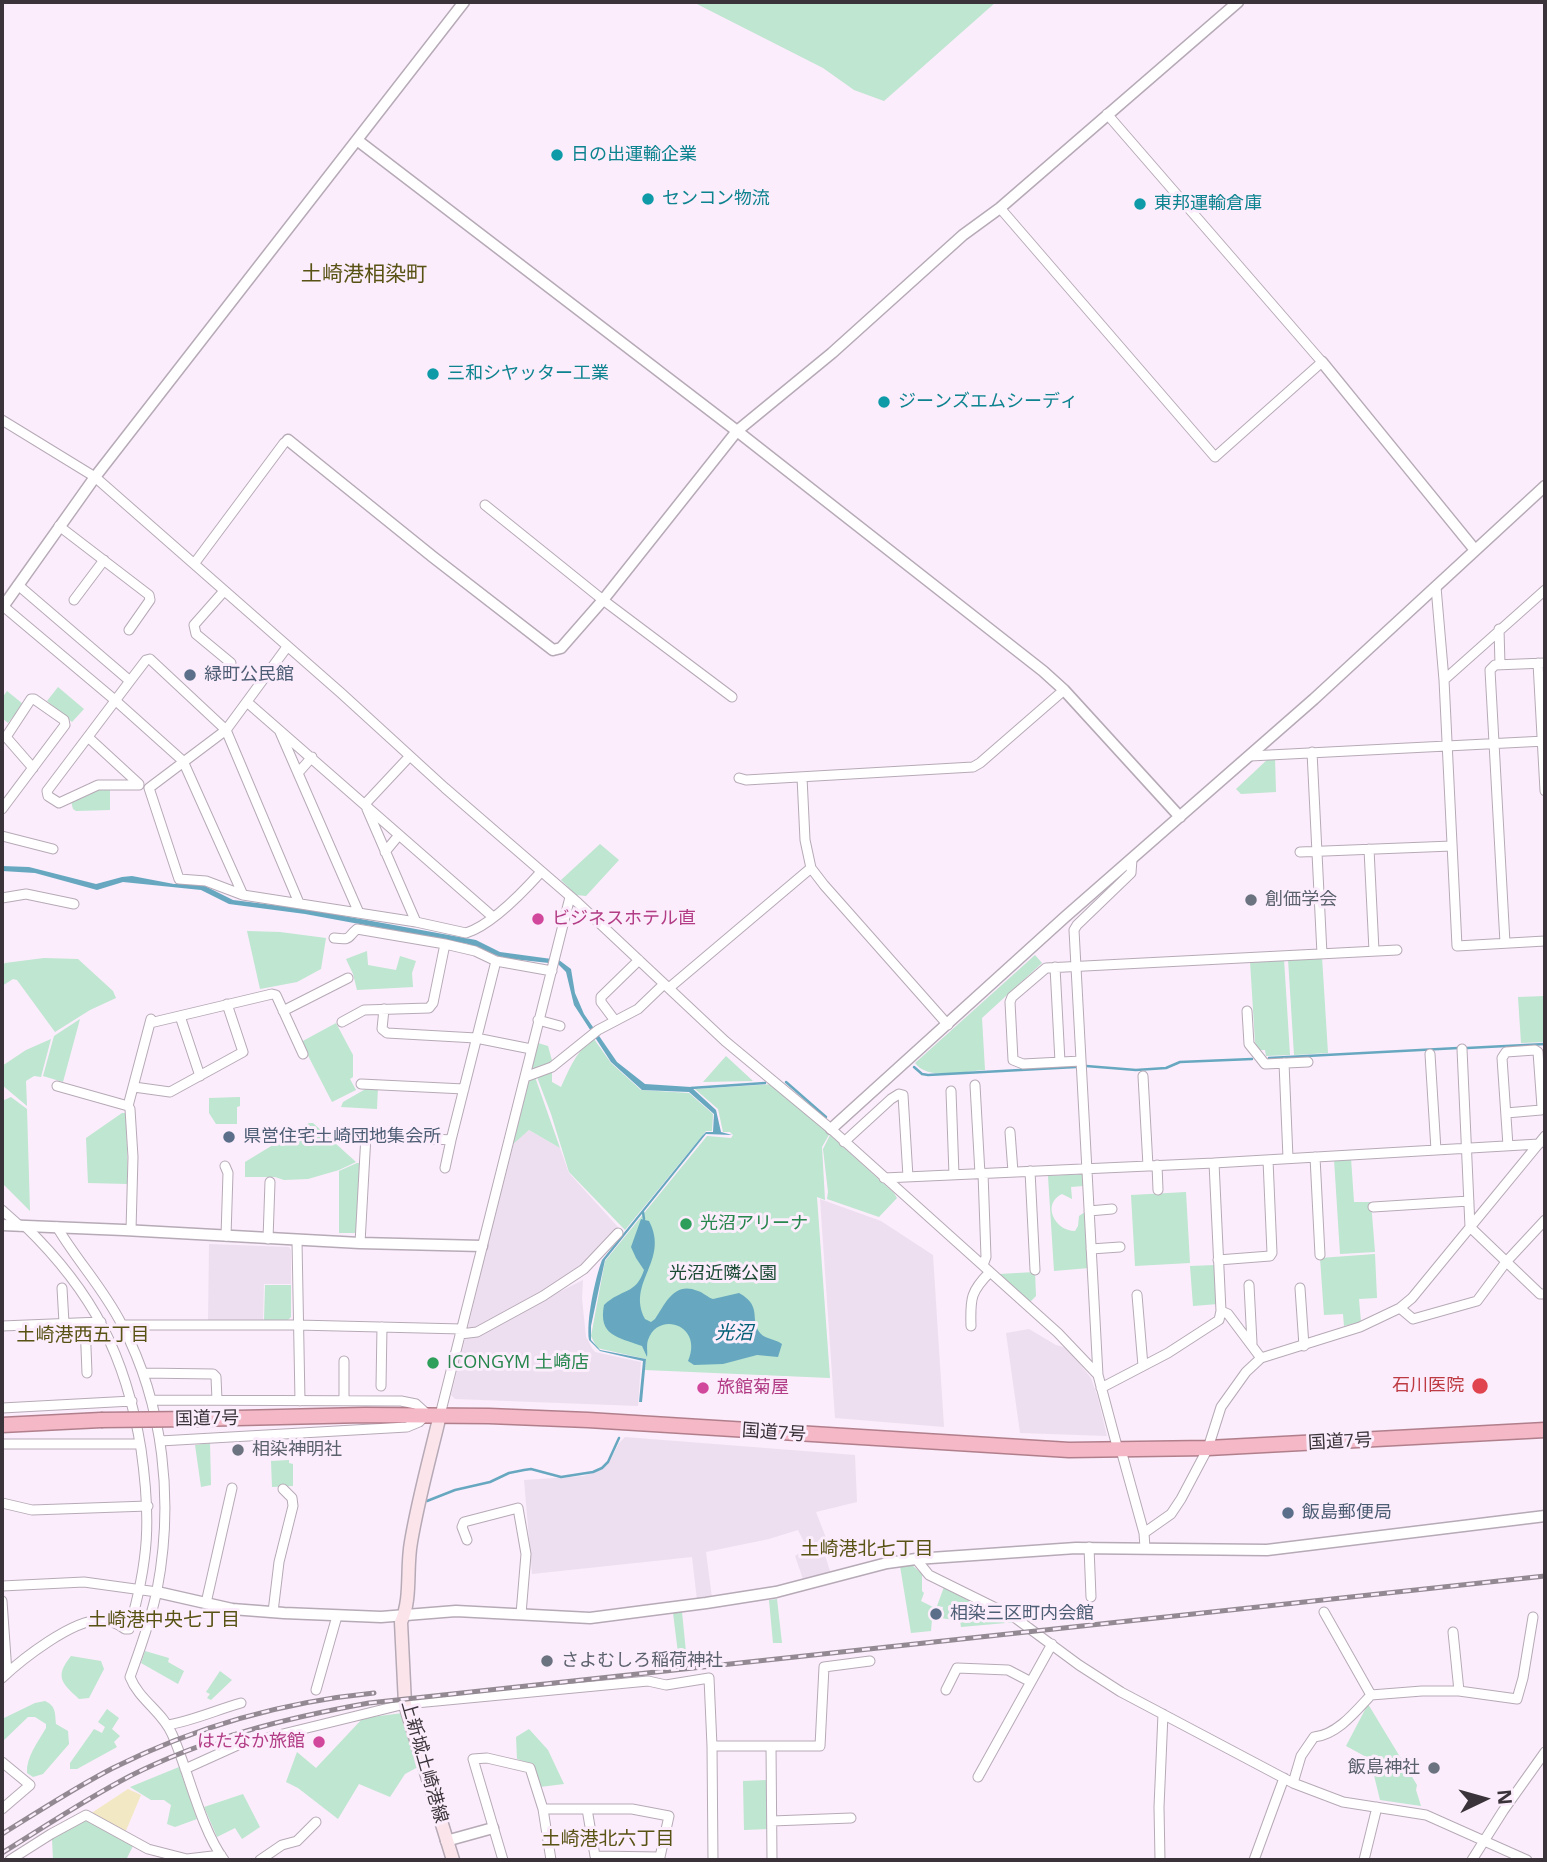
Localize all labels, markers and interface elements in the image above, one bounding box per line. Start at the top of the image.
place label: 日の出運輸企業 [571,144,697,166]
marker: 日の出運輸企業 [549,147,565,163]
place label: センコン物流 [662,188,770,210]
marker: センコン物流 [640,191,656,207]
place label: 東邦運輸倉庫 [1154,193,1262,215]
marker: 東邦運輸倉庫 [1132,196,1148,212]
district label: 土崎港相染町 [301,262,427,288]
place label: 三和シヤッター工業 [447,363,609,385]
marker: 三和シヤッター工業 [425,366,441,382]
place label: ジーンズエムシーディ [898,391,1078,413]
marker: ジーンズエムシーディ [876,394,892,410]
place label: 緑町公民館 [204,664,294,686]
marker: 緑町公民館 [182,667,198,683]
place label: 創価学会 [1265,889,1337,911]
marker: 創価学会 [1243,892,1259,908]
place label: ビジネスホテル直 [552,908,696,930]
marker: ビジネスホテル直 [530,911,546,927]
place label: 県営住宅土崎団地集会所 [243,1126,441,1148]
marker: 県営住宅土崎団地集会所 [221,1129,237,1145]
place label: 光沼アリーナ [700,1213,808,1235]
marker: 光沼アリーナ [678,1216,694,1232]
park label: 光沼近隣公園 [669,1263,777,1285]
water label: 光沼 [715,1323,753,1345]
district label: 土崎港西五丁目 [17,1325,149,1347]
place label: ICONGYM 土崎店 [447,1352,589,1374]
marker: ICONGYM 土崎店 [425,1355,441,1371]
place label: 石川医院 [1392,1375,1464,1397]
marker: 石川医院 [1470,1376,1490,1396]
place label: 旅館菊屋 [717,1377,789,1399]
marker: 旅館菊屋 [695,1380,711,1396]
street label: 国道7号 [175,1408,239,1430]
street label: 国道7号 [741,1420,807,1446]
street label: 国道7号 [1307,1430,1373,1454]
place label: 相染神明社 [252,1439,342,1461]
marker: 相染神明社 [230,1442,246,1458]
place label: 飯島郵便局 [1302,1502,1392,1524]
marker: 飯島郵便局 [1280,1505,1296,1521]
district label: 土崎港北七丁目 [801,1539,933,1561]
place label: 相染三区町内会館 [950,1603,1094,1625]
marker: 相染三区町内会館 [928,1606,944,1622]
district label: 土崎港中央七丁目 [88,1610,240,1632]
place label: さよむしろ稲荷神社 [561,1650,723,1672]
marker: さよむしろ稲荷神社 [539,1653,555,1669]
street label: 上新城土崎港線 [396,1698,452,1826]
place label: はたなか旅館 [197,1731,305,1753]
marker: はたなか旅館 [311,1734,327,1750]
place label: 飯島神社 [1348,1757,1420,1779]
marker: 飯島神社 [1426,1760,1442,1776]
north arrow [1449,1764,1519,1834]
text: N [1491,1788,1519,1806]
district label: 土崎港北六丁目 [542,1829,674,1851]

